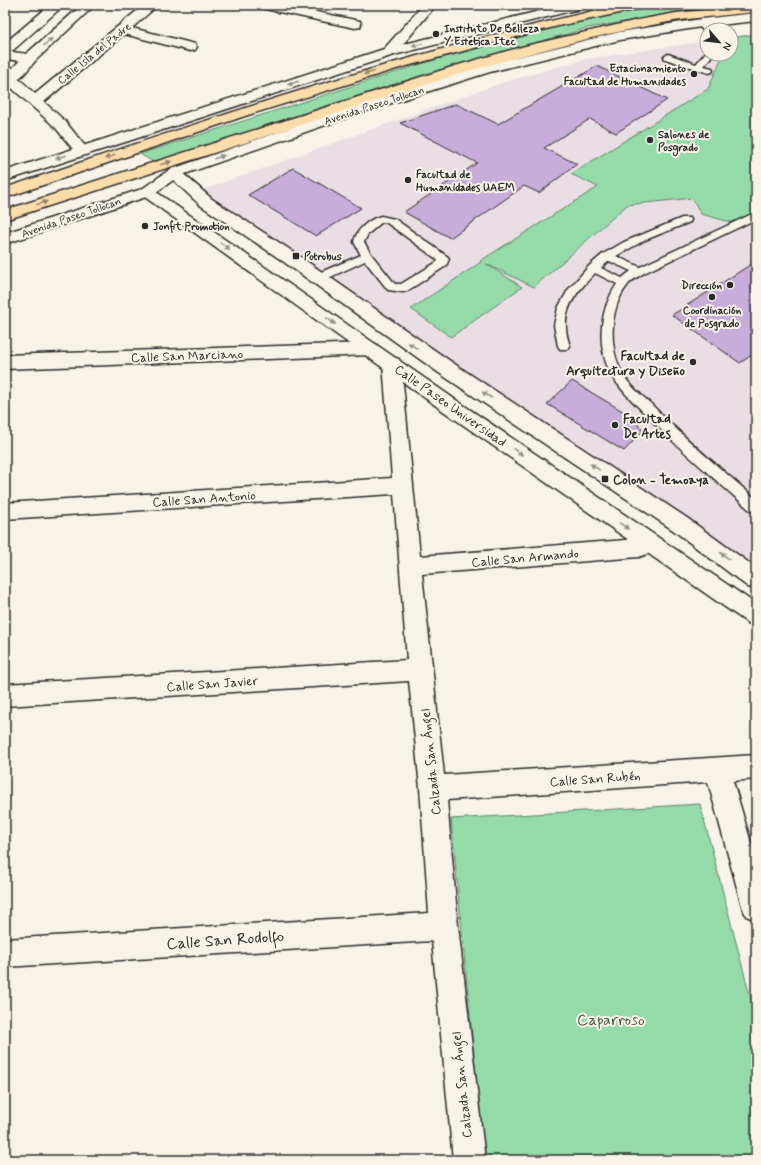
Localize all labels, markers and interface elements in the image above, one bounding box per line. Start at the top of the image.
street label: Calle Isla del Padre [55,19,135,88]
place label: Instituto De Belleza Y Estetica Itec [444,22,540,49]
north arrow [699,22,739,62]
marker: Instituto De Belleza Y Estetica Itec [431,29,441,39]
one-way arrow [42,38,53,47]
text: N [719,40,735,53]
one-way arrow [411,42,423,48]
place label: Estacionamiento Facultad de Humanidades [564,62,687,89]
marker: Estacionamiento Facultad de Humanidades [689,69,699,79]
one-way arrow [363,70,375,76]
one-way arrow [287,80,299,86]
street label: Avenida Paseo Tollocan [322,83,426,129]
place label: Salones de Posgrado [658,128,710,157]
marker: Salones de Posgrado [645,135,655,145]
one-way arrow [55,154,67,160]
one-way arrow [104,154,116,160]
one-way arrow [213,154,225,160]
one-way arrow [160,160,172,166]
place label: Facultad de Humanidades UAEM [416,168,515,195]
marker: Facultad de Humanidades UAEM [403,175,413,185]
street label: Avenida Paseo Tollocan [20,194,123,242]
one-way arrow [36,200,48,206]
place label: Jonfit Promotion [153,220,230,234]
marker: Jonfit Promotion [140,221,150,231]
one-way arrow [219,242,230,250]
place label: Potrobus [304,250,342,264]
marker: Potrobus [291,251,301,261]
place label: Dirección [681,279,722,293]
marker: Dirección [725,280,735,290]
marker: Coordinación de Posgrado [707,292,717,302]
place label: Coordinación de Posgrado [683,304,742,332]
one-way arrow [326,317,336,325]
one-way arrow [408,342,419,350]
street label: Calle San Marciano [131,346,244,367]
place label: Facultad de Arquitectura y Diseño [566,348,686,380]
marker: Facultad de Arquitectura y Diseño [688,357,698,367]
street label: Calle Paseo Universidad [391,361,509,451]
one-way arrow [481,391,493,398]
place label: Facultad De Artes [623,411,671,443]
marker: Facultad De Artes [610,420,620,430]
one-way arrow [512,448,523,456]
one-way arrow [590,463,600,471]
place label: Colon - Temoaya [613,472,709,489]
marker: Colon - Temoaya [600,474,610,484]
street label: Calle San Antonio [152,487,257,512]
one-way arrow [619,522,630,530]
street label: Calle San Armando [471,545,579,572]
one-way arrow [719,552,730,561]
street label: Calle San Javier [166,673,259,696]
street label: Calzada San Ángel [416,707,447,816]
street label: Calle San Rubén [549,768,641,791]
street label: Calle San Rodolfo [166,926,285,957]
park label: Caparroso [577,1010,645,1031]
street label: Calzada San Ángel [447,1030,478,1139]

